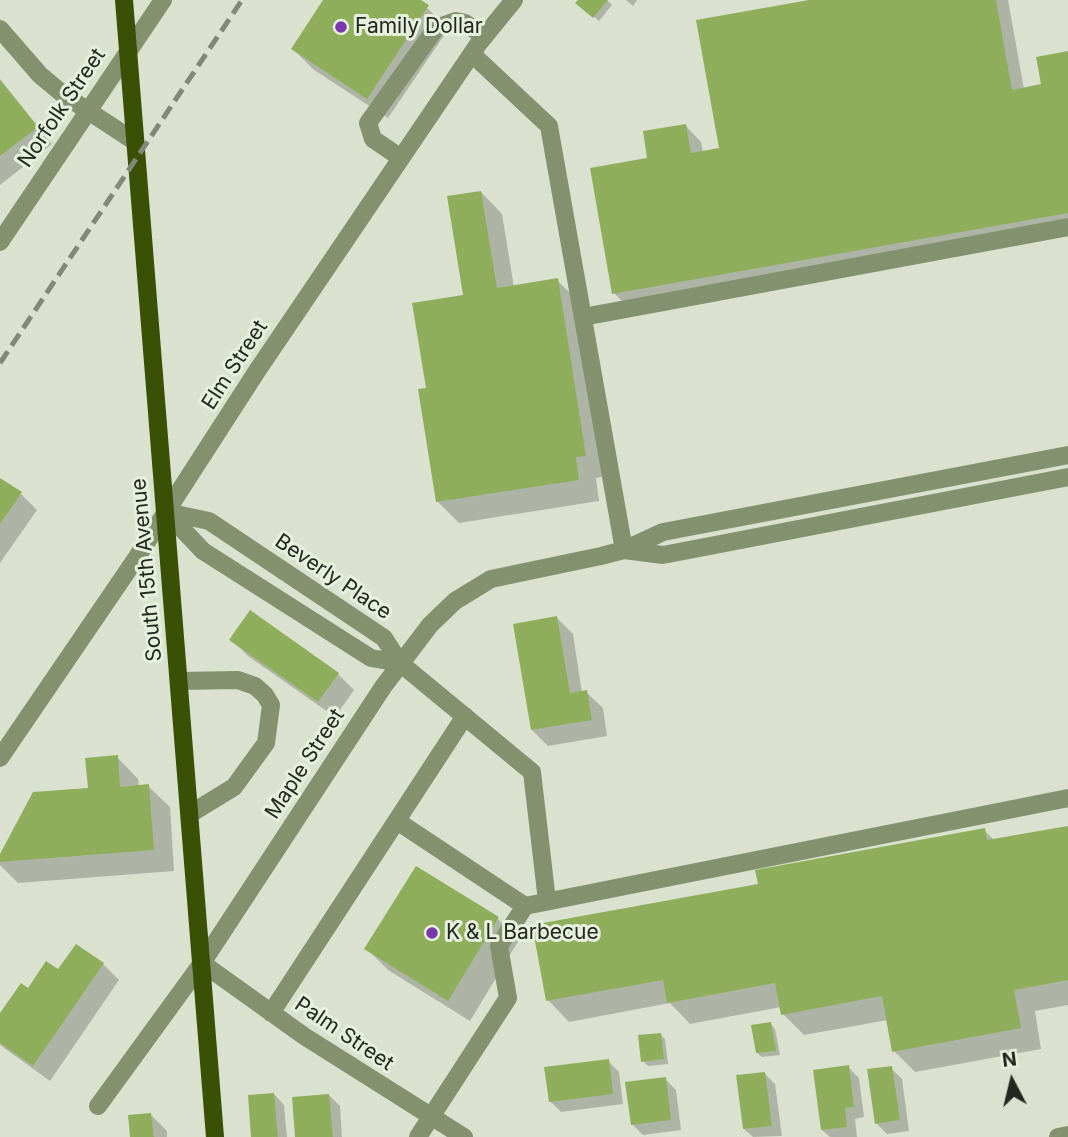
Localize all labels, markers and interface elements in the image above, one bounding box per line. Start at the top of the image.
place label: Family Dollar [355,14,483,40]
marker: Family Dollar [333,19,349,35]
street label: Norfolk Street [13,44,111,172]
street label: Elm Street [197,316,273,414]
street label: South 15th Avenue [126,477,168,663]
street label: Beverly Place [270,529,396,625]
street label: Maple Street [260,704,350,824]
place label: K & L Barbecue [446,920,599,946]
marker: K & L Barbecue [424,925,440,941]
street label: Palm Street [290,992,398,1076]
north arrow [977,1046,1047,1116]
text: N [1001,1047,1018,1072]

